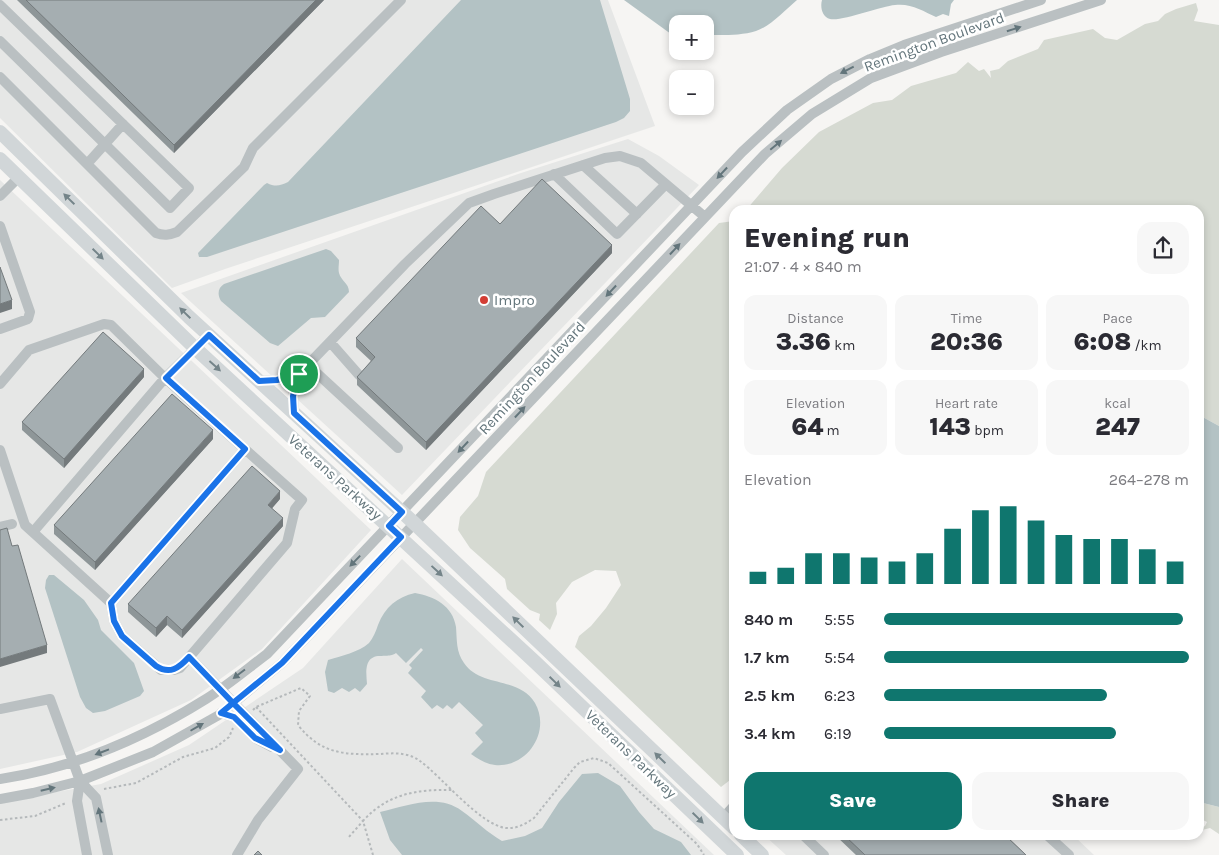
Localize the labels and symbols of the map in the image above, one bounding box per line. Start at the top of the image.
street label: Remington Boulevard [861,8,1007,76]
one-way arrow [1006,24,1021,32]
one-way arrow [840,66,854,74]
one-way arrow [769,139,782,150]
one-way arrow [716,166,728,178]
one-way arrow [63,194,75,206]
one-way arrow [669,243,681,255]
one-way arrow [91,248,103,260]
one-way arrow [605,284,617,296]
place label: Impro [494,291,535,309]
marker: Impro [478,294,490,306]
one-way arrow [179,307,191,319]
street label: Remington Boulevard [475,318,589,438]
pin [278,353,320,395]
one-way arrow [208,361,221,372]
one-way arrow [514,406,526,418]
street label: Veterans Parkway [284,430,386,524]
one-way arrow [457,441,469,453]
one-way arrow [349,555,361,567]
one-way arrow [430,565,442,577]
one-way arrow [512,616,524,628]
one-way arrow [233,669,246,680]
one-way arrow [549,676,561,688]
street label: Veterans Parkway [582,706,680,802]
one-way arrow [190,723,205,731]
one-way arrow [94,748,109,756]
one-way arrow [655,752,667,764]
one-way arrow [40,785,55,793]
one-way arrow [96,807,104,822]
one-way arrow [692,812,704,824]

